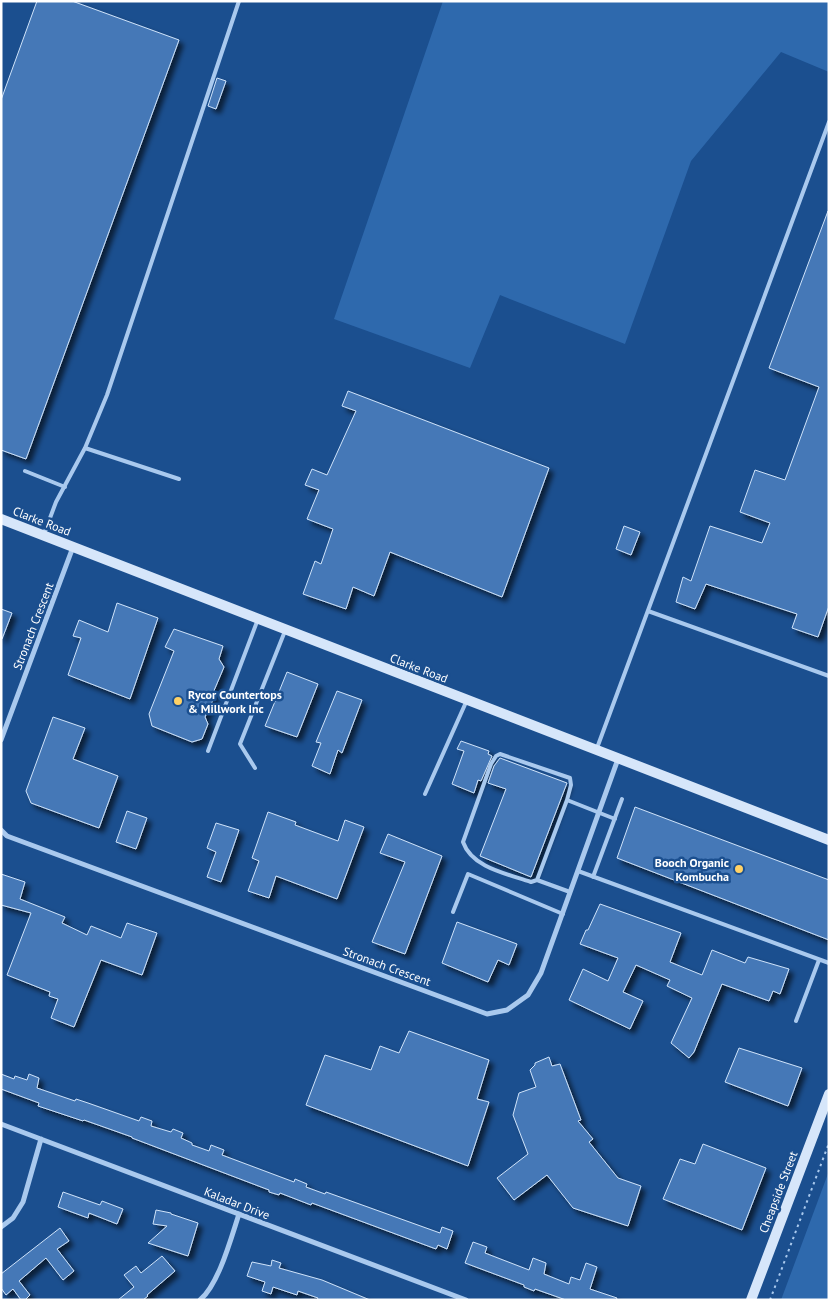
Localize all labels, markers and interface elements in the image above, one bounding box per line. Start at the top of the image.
street label: Clarke Road [11,503,73,539]
street label: Stronach Crescent [9,580,57,672]
street label: Clarke Road [388,650,450,686]
place label: Rycor Countertops & Millwork Inc [188,687,282,716]
marker: Rycor Countertops & Millwork Inc [172,695,184,707]
place label: Booch Organic Kombucha [655,855,729,884]
marker: Booch Organic Kombucha [733,863,745,875]
street label: Stronach Crescent [341,943,433,989]
street label: Cheapside Street [755,1149,801,1235]
street label: Kaladar Drive [202,1184,272,1222]

